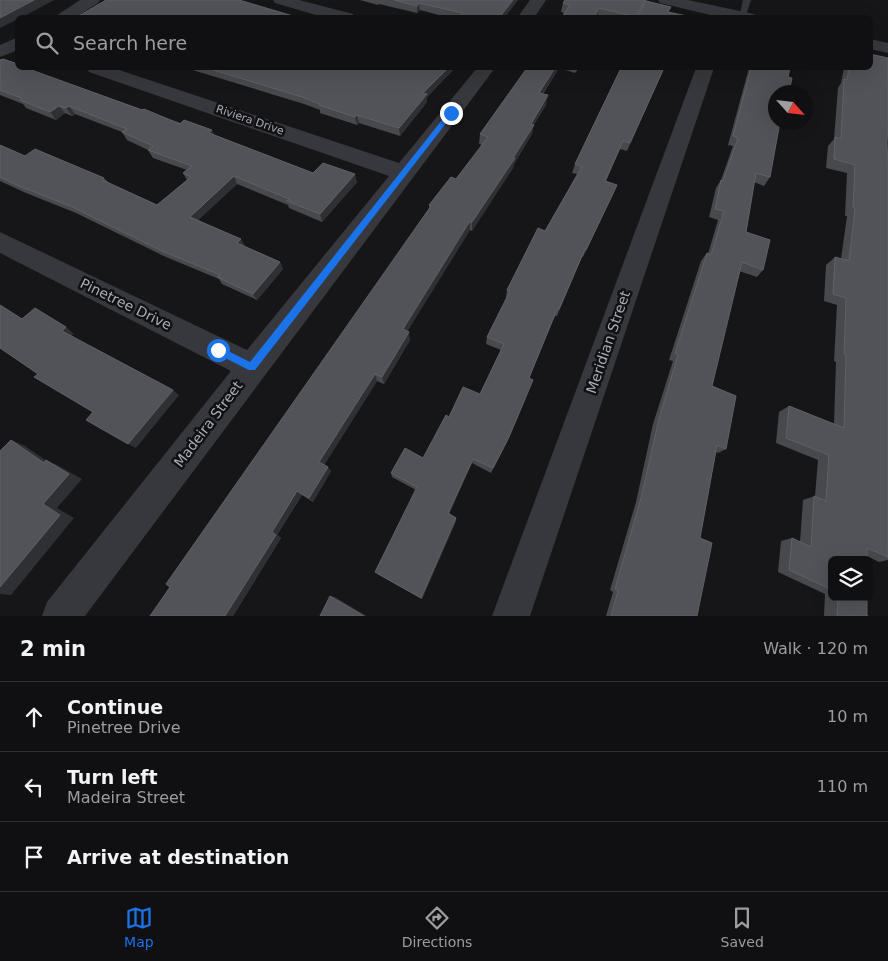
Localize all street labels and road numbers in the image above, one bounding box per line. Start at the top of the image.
street label: Riviera Drive [214,102,286,138]
street label: Pinetree Drive [78,275,174,333]
street label: Meridian Street [583,288,633,395]
street label: Madeira Street [171,377,246,470]

